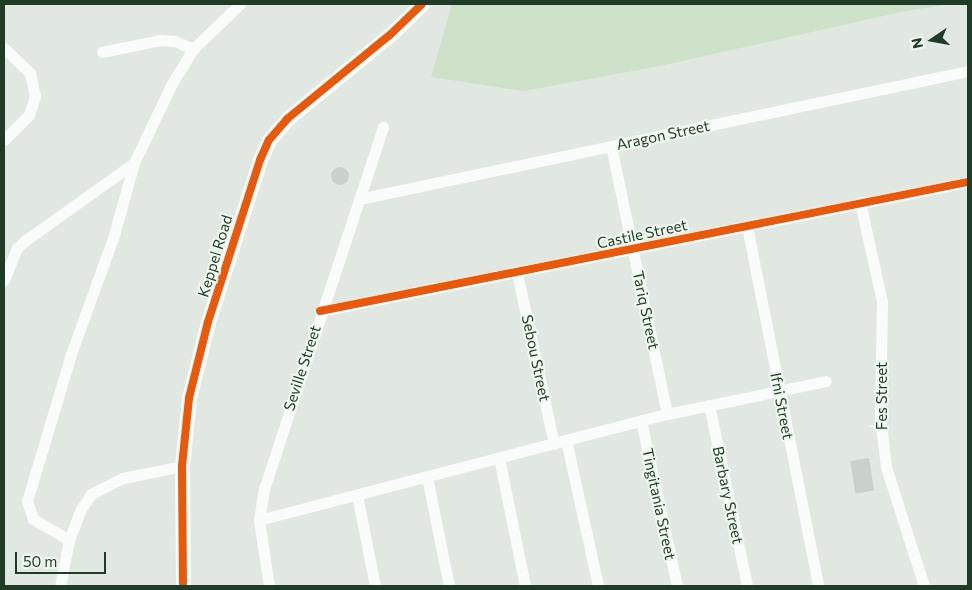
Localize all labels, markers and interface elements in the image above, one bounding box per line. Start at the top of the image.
north arrow [907,15,957,65]
text: N [907,36,926,50]
street label: Aragon Street [615,116,711,154]
street label: Keppel Road [194,213,236,299]
street label: Castile Street [595,216,689,252]
street label: Tariq Street [629,269,663,351]
street label: Sebou Street [518,313,554,403]
street label: Seville Street [280,323,324,413]
street label: Fes Street [873,362,891,430]
street label: Ifni Street [767,371,797,441]
street label: Barbary Street [709,445,747,545]
street label: Tingitania Street [638,447,680,561]
scale bar [18,542,109,574]
text: 50 m [23,552,57,570]

